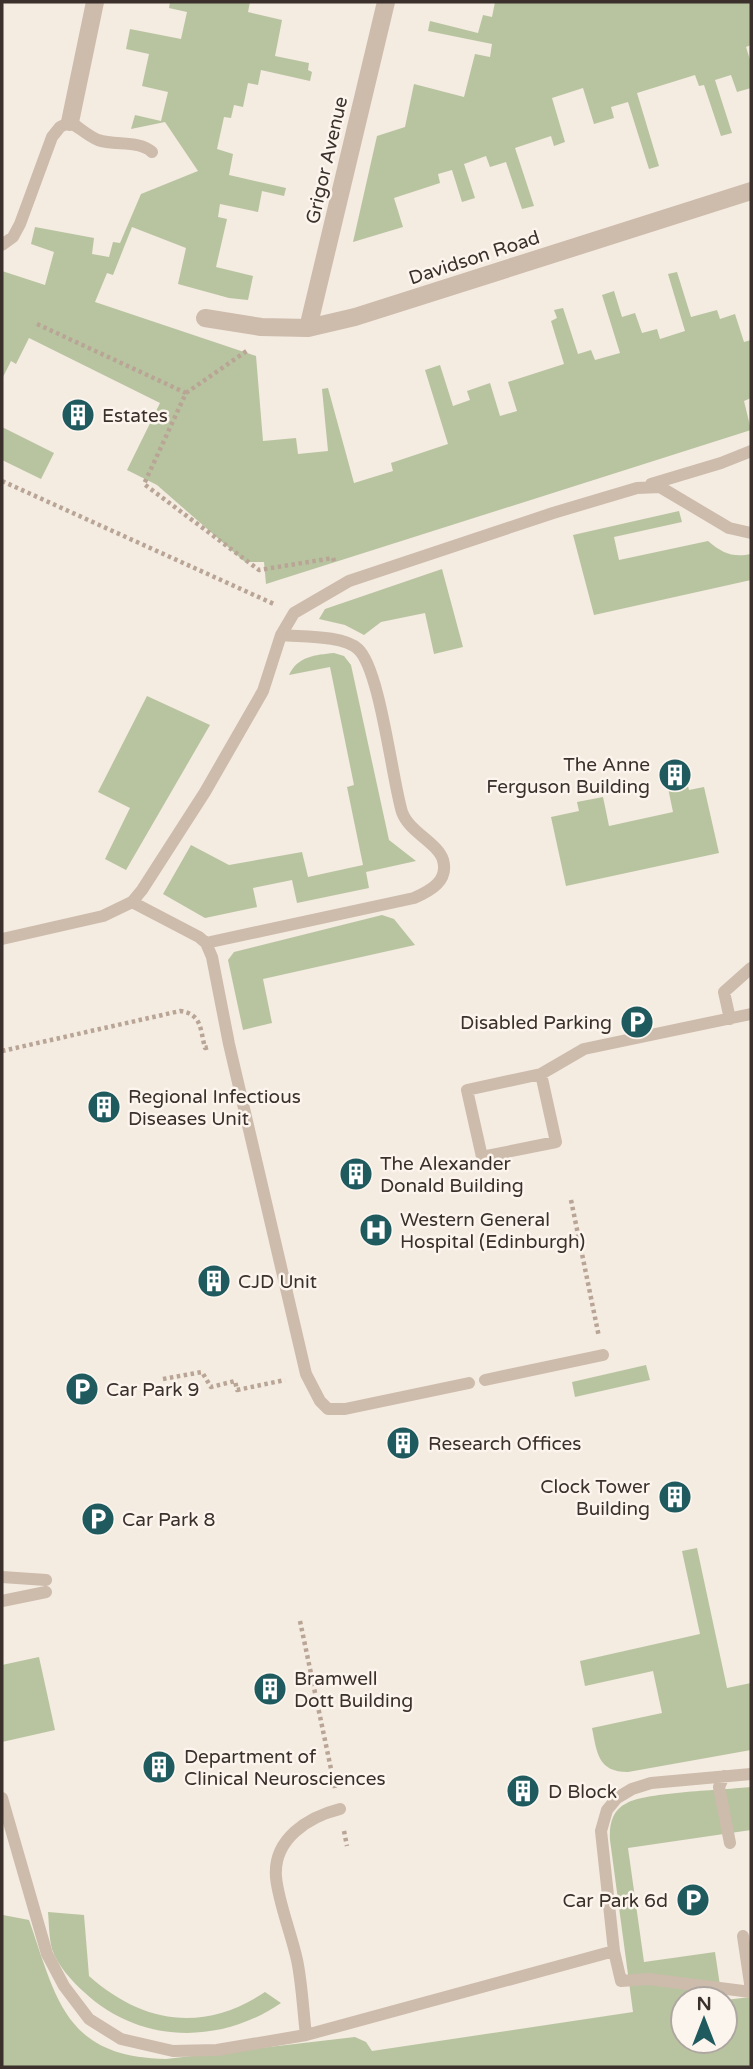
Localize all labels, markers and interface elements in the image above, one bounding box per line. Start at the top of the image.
street label: Grigor Avenue [302,94,352,226]
street label: Davidson Road [406,226,543,289]
building icon: Estates [59,396,97,434]
place label: Estates [102,405,168,427]
place label: The Anne Ferguson Building [486,754,650,798]
building icon: The Anne Ferguson Building [656,756,694,794]
parking icon: Disabled Parking [618,1003,656,1041]
place label: Disabled Parking [460,1012,612,1034]
place label: Regional Infectious Diseases Unit [128,1086,301,1130]
building icon: Regional Infectious Diseases Unit [85,1088,123,1126]
place label: The Alexander Donald Building [380,1153,524,1197]
building icon: The Alexander Donald Building [337,1155,375,1193]
place label: Western General Hospital (Edinburgh) [400,1209,585,1253]
hospital icon: Western General Hospital (Edinburgh) [357,1211,395,1249]
building icon: CJD Unit [195,1262,233,1300]
place label: CJD Unit [238,1271,317,1293]
parking icon: Car Park 9 [63,1370,101,1408]
place label: Car Park 9 [106,1379,200,1401]
building icon: Research Offices [384,1424,422,1462]
place label: Research Offices [428,1433,581,1455]
place label: Clock Tower Building [540,1476,651,1520]
building icon: Clock Tower Building [656,1478,694,1516]
parking icon: Car Park 8 [79,1500,117,1538]
place label: Car Park 8 [122,1509,216,1531]
place label: Bramwell Dott Building [294,1668,413,1712]
building icon: Bramwell Dott Building [251,1670,289,1708]
place label: Department of Clinical Neurosciences [184,1746,386,1790]
building icon: Department of Clinical Neurosciences [140,1748,178,1786]
building icon: D Block [504,1772,542,1810]
place label: D Block [548,1781,617,1803]
parking icon: Car Park 6d [674,1881,712,1919]
place label: Car Park 6d [562,1890,668,1912]
north arrow [669,1985,739,2055]
text: N [696,1993,712,2015]

